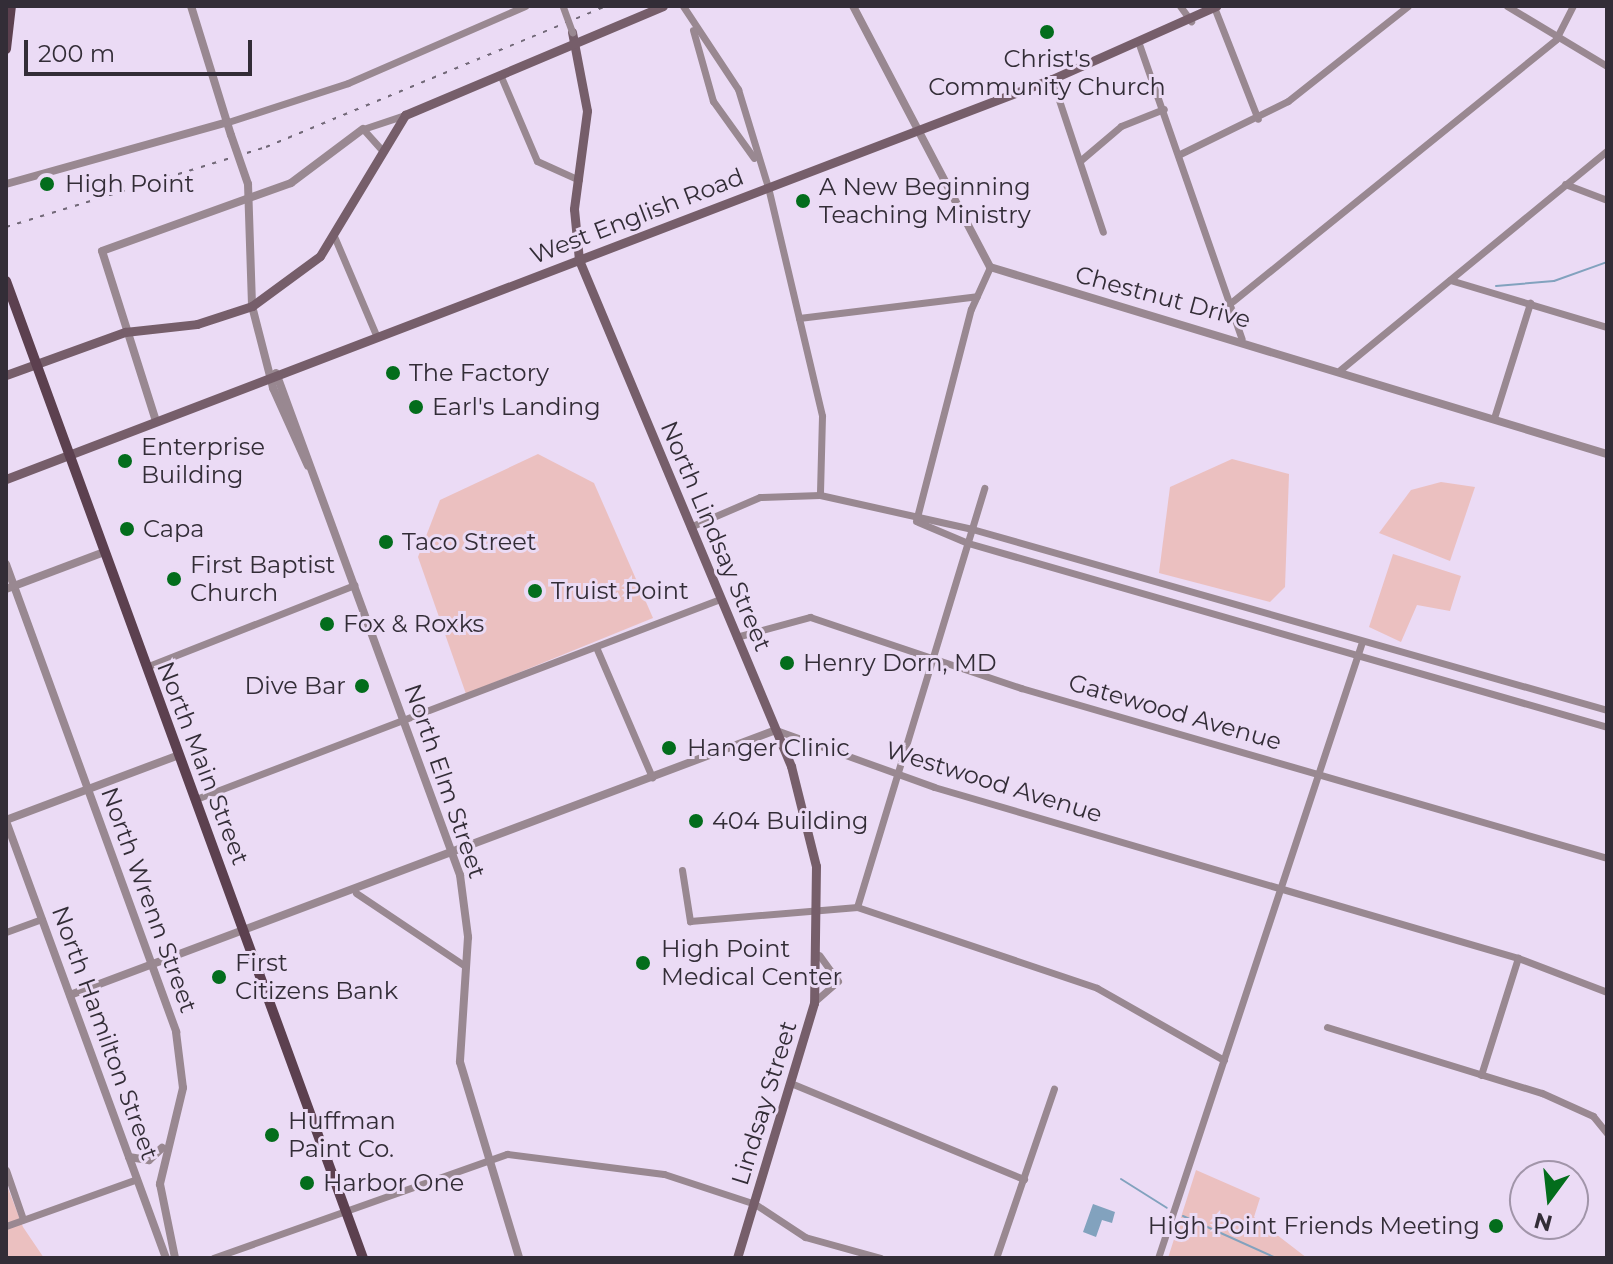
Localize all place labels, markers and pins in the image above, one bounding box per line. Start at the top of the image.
marker: Christ's Community Church [1038,23,1056,41]
place label: Christ's Community Church [928,45,1166,101]
place label: High Point [65,170,194,198]
marker: High Point [36,173,58,195]
place label: A New Beginning Teaching Ministry [819,173,1031,229]
marker: A New Beginning Teaching Ministry [794,192,812,210]
place label: The Factory [409,359,549,387]
marker: The Factory [384,364,402,382]
place label: Earl's Landing [432,393,601,421]
marker: Earl's Landing [407,398,425,416]
place label: Enterprise Building [141,433,265,489]
marker: Enterprise Building [116,452,134,470]
place label: Capa [143,515,204,543]
marker: Capa [118,520,136,538]
place label: Taco Street [402,528,536,556]
marker: Taco Street [377,533,395,551]
place label: First Baptist Church [190,551,335,607]
marker: First Baptist Church [165,570,183,588]
place label: Truist Point [551,577,689,605]
marker: Truist Point [526,582,544,600]
place label: Fox & Roxks [343,610,484,638]
marker: Fox & Roxks [318,615,336,633]
place label: Henry Dorn, MD [803,649,997,677]
marker: Henry Dorn, MD [778,654,796,672]
place label: Dive Bar [244,672,346,700]
marker: Dive Bar [353,677,371,695]
place label: Hanger Clinic [687,734,850,762]
marker: Hanger Clinic [658,737,680,759]
place label: 404 Building [712,807,868,835]
marker: 404 Building [687,812,705,830]
place label: High Point Medical Center [661,935,842,991]
place label: First Citizens Bank [235,949,398,1005]
marker: High Point Medical Center [632,952,654,974]
marker: First Citizens Bank [210,968,228,986]
place label: Huffman Paint Co. [288,1107,396,1163]
marker: Huffman Paint Co. [263,1126,281,1144]
place label: Harbor One [323,1169,464,1197]
marker: Harbor One [298,1174,316,1192]
place label: High Point Friends Meeting [1148,1212,1480,1240]
marker: High Point Friends Meeting [1487,1217,1505,1235]

